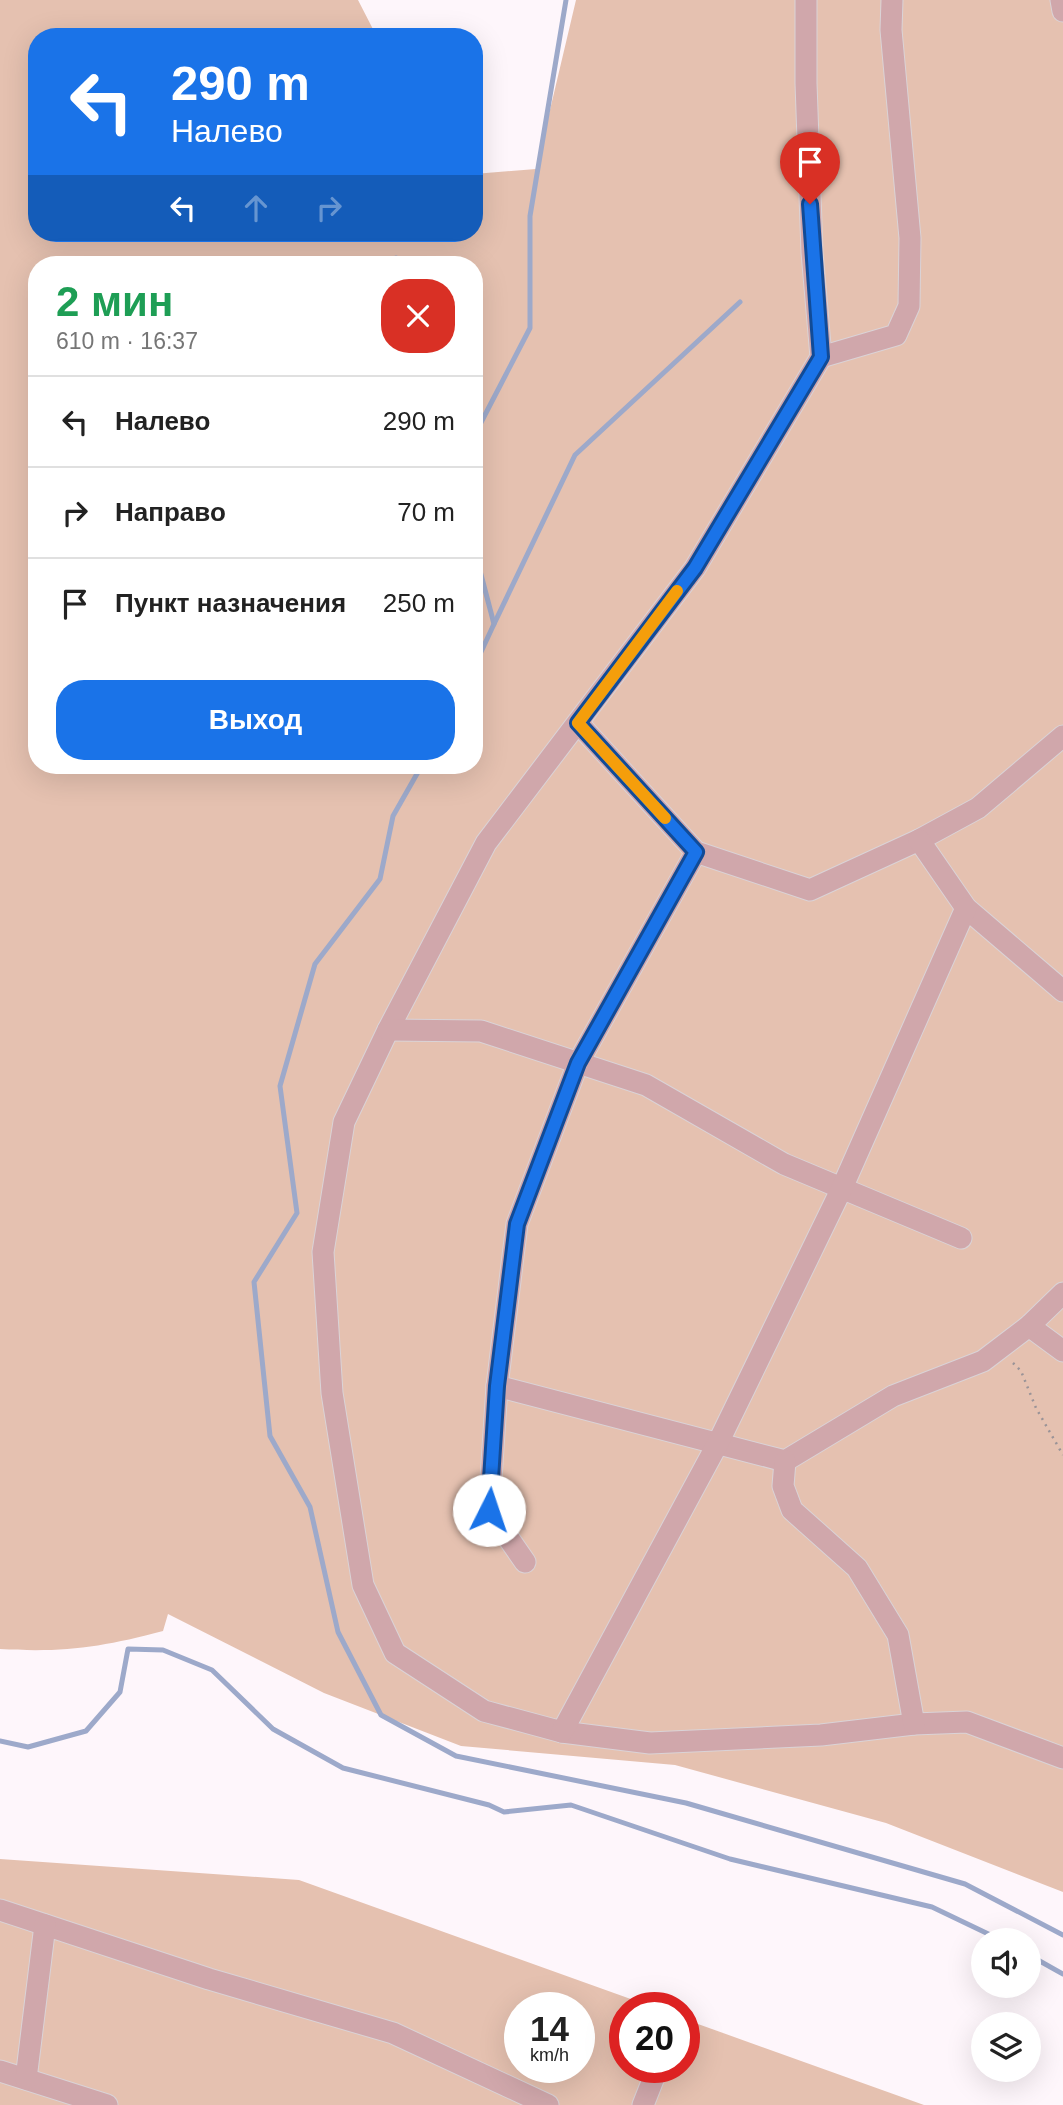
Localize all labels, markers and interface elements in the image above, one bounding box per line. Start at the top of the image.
icon: left [56,56,147,147]
text: 290 m [171,56,310,110]
text: Налево [171,113,283,149]
pin [780,132,840,204]
icon: arrive [791,143,829,181]
icon: left [164,189,202,227]
icon: ahead [237,189,275,227]
icon: right [310,189,348,227]
text: 2 мин [56,278,173,325]
button: close [381,279,455,353]
text: 610 m · 16:37 [56,328,198,354]
icon: left [56,403,94,441]
text: Налево [115,406,210,436]
text: 290 m [383,406,455,436]
icon: right [56,494,94,532]
text: Направо [115,497,226,527]
text: 70 m [397,497,455,527]
icon: arrive [56,585,94,623]
text: Пункт назначения [115,588,346,618]
text: 250 m [383,588,455,618]
button: Выход [56,680,455,760]
position arrow [452,1473,526,1547]
map controls [971,1928,1041,2082]
button: sound [971,1928,1041,1998]
speed limit sign: 20 [609,1992,700,2083]
text: 14 [530,2009,569,2048]
button: layers [971,2012,1041,2082]
text: km/h [530,2045,569,2065]

